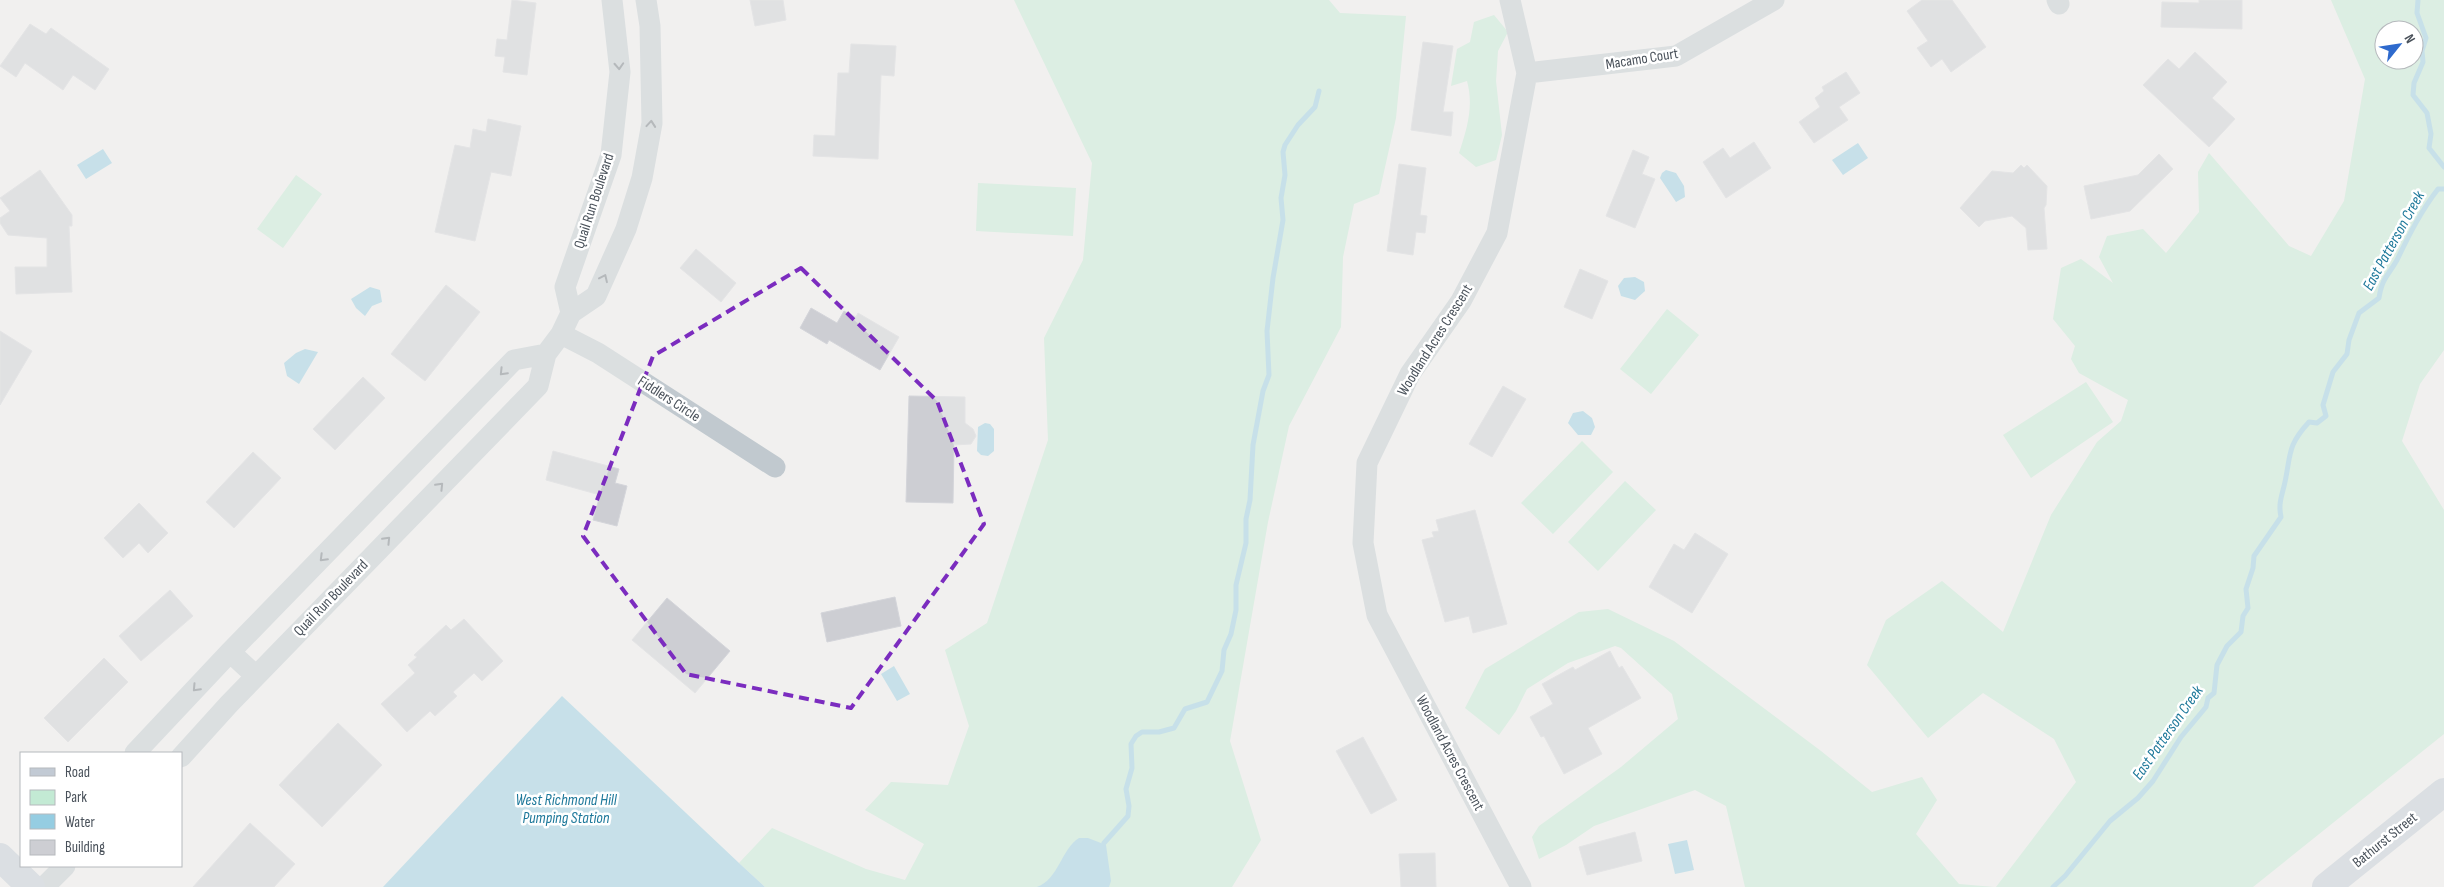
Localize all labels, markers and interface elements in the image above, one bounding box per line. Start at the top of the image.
north arrow [2374,20,2424,70]
text: N [2401,31,2419,46]
street label: Macamo Court [1604,44,1680,74]
one-way arrow [614,62,625,70]
one-way arrow [645,120,656,128]
street label: Quail Run Boulevard [570,151,618,251]
water label: East Patterson Creek [2359,187,2430,294]
one-way arrow [597,275,607,284]
street label: Woodland Acres Crescent [1393,280,1477,399]
one-way arrow [500,367,509,376]
street label: Fiddlers Circle [634,372,704,426]
one-way arrow [435,482,444,491]
one-way arrow [381,537,390,546]
one-way arrow [320,552,329,561]
street label: Quail Run Boulevard [290,556,372,640]
water label: East Patterson Creek [2129,681,2208,784]
one-way arrow [193,682,202,691]
street label: Woodland Acres Crescent [1412,692,1489,814]
legend [20,752,182,867]
text: Road [65,763,90,782]
text: Park [65,788,87,807]
water label: West Richmond Hill Pumping Station [515,791,618,828]
street label: Bathurst Street [2349,808,2422,872]
text: Water [65,813,96,832]
text: Building [65,838,105,857]

